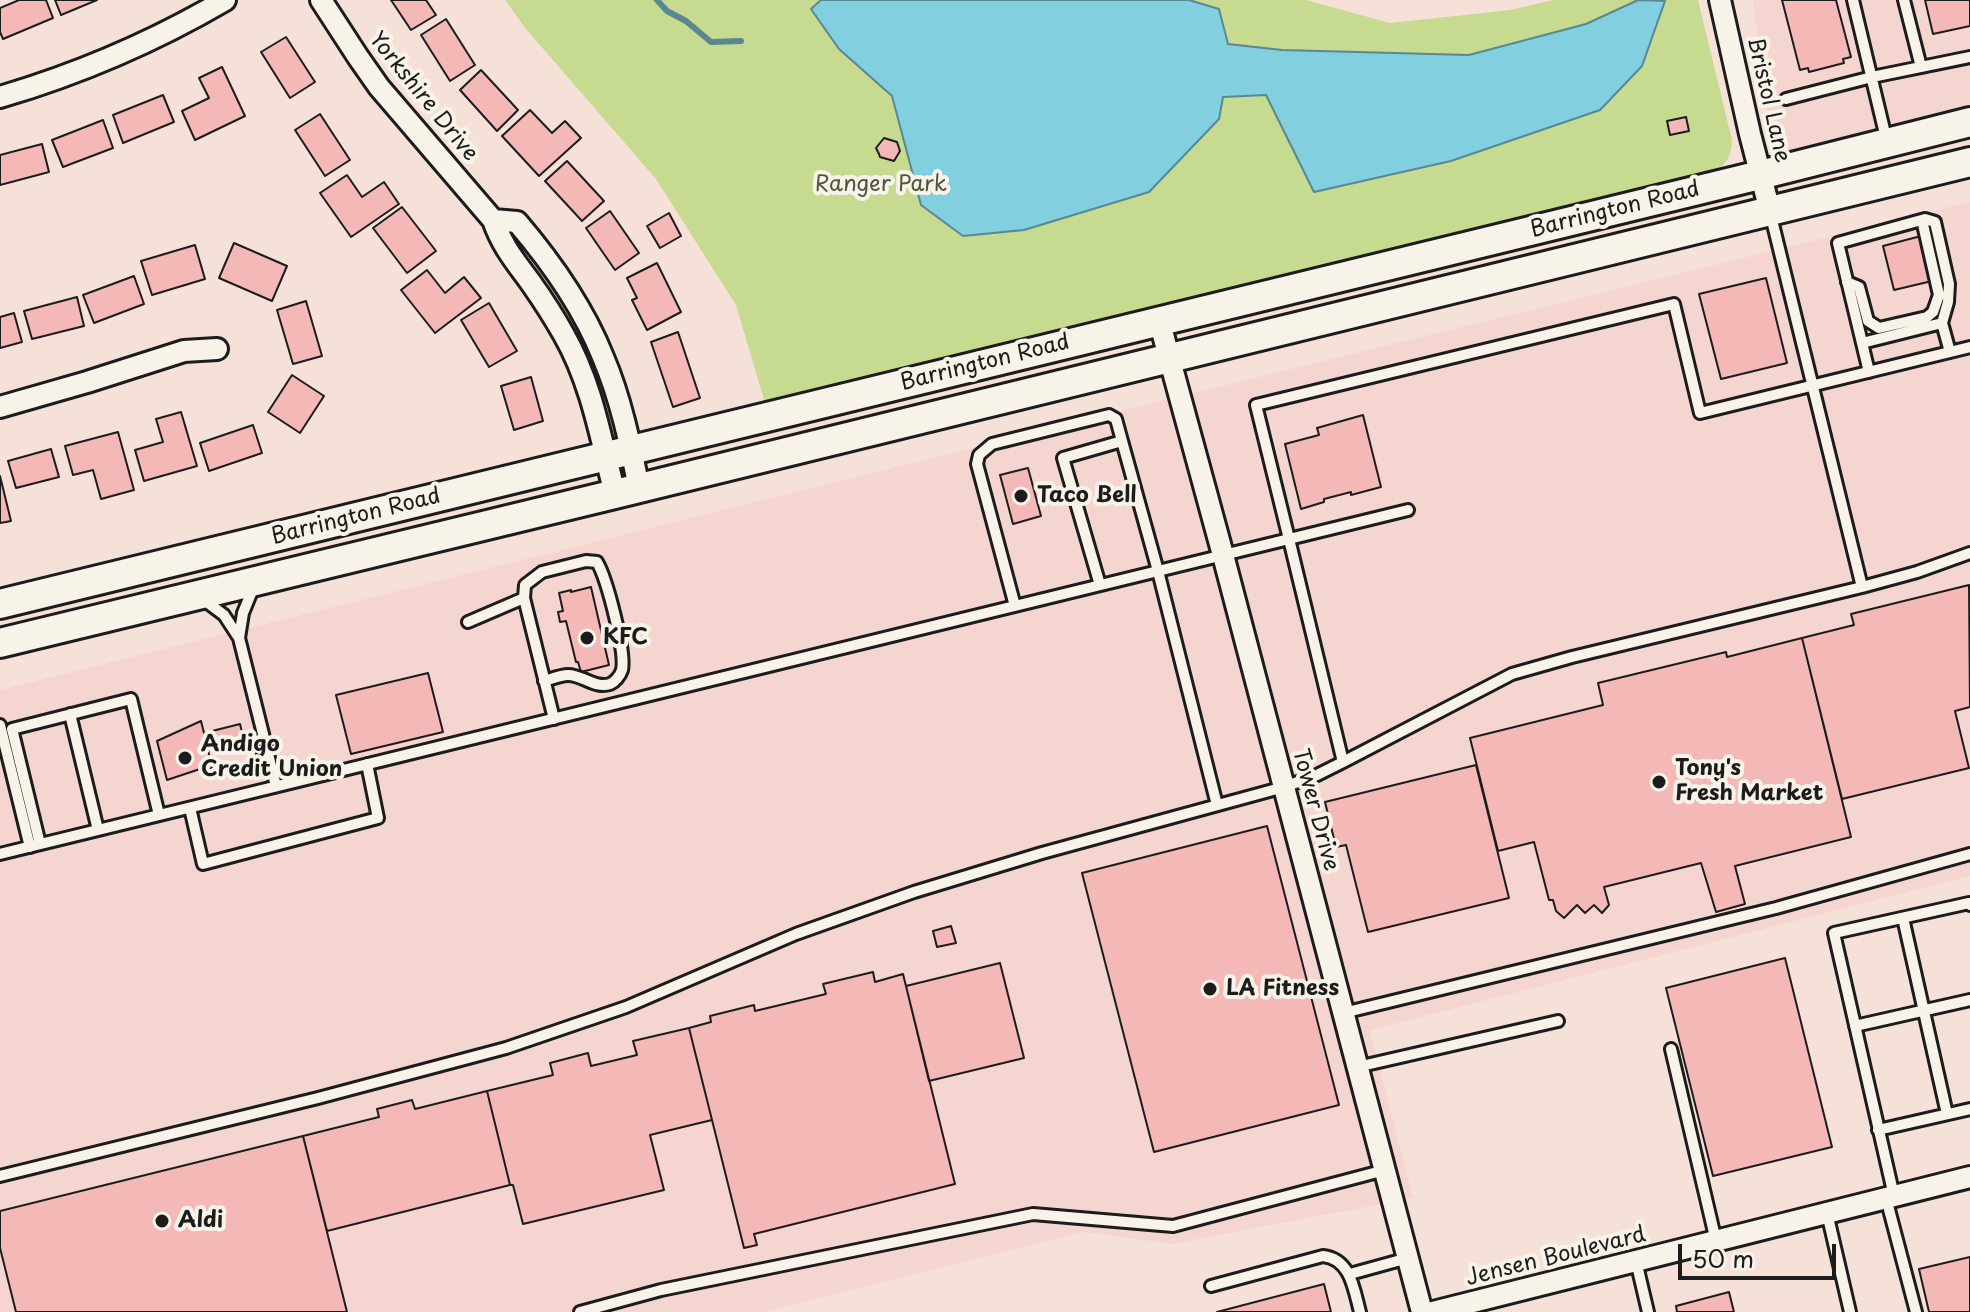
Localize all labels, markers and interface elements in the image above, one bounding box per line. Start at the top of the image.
street label: Yorkshire Drive [363,27,483,167]
street label: Bristol Lane [1741,35,1795,165]
park label: Ranger Park [815,172,947,198]
street label: Barrington Road [1528,176,1702,244]
street label: Barrington Road [898,329,1072,397]
street label: Barrington Road [269,483,443,551]
place label: Taco Bell [1037,483,1137,509]
marker: Taco Bell [1012,487,1030,505]
place label: KFC [603,625,648,651]
marker: KFC [578,629,596,647]
place label: Andigo Credit Union [201,732,342,784]
street label: Tower Drive [1286,746,1344,874]
marker: Andigo Credit Union [176,749,194,767]
place label: Tony's Fresh Market [1675,756,1823,808]
marker: Tony's Fresh Market [1650,773,1668,791]
place label: LA Fitness [1226,976,1339,1002]
marker: LA Fitness [1201,980,1219,998]
place label: Aldi [178,1208,223,1234]
marker: Aldi [153,1212,171,1230]
street label: Jensen Boulevard [1463,1222,1649,1292]
scale bar [1682,1228,1840,1278]
text: 50 m [1692,1240,1754,1276]

